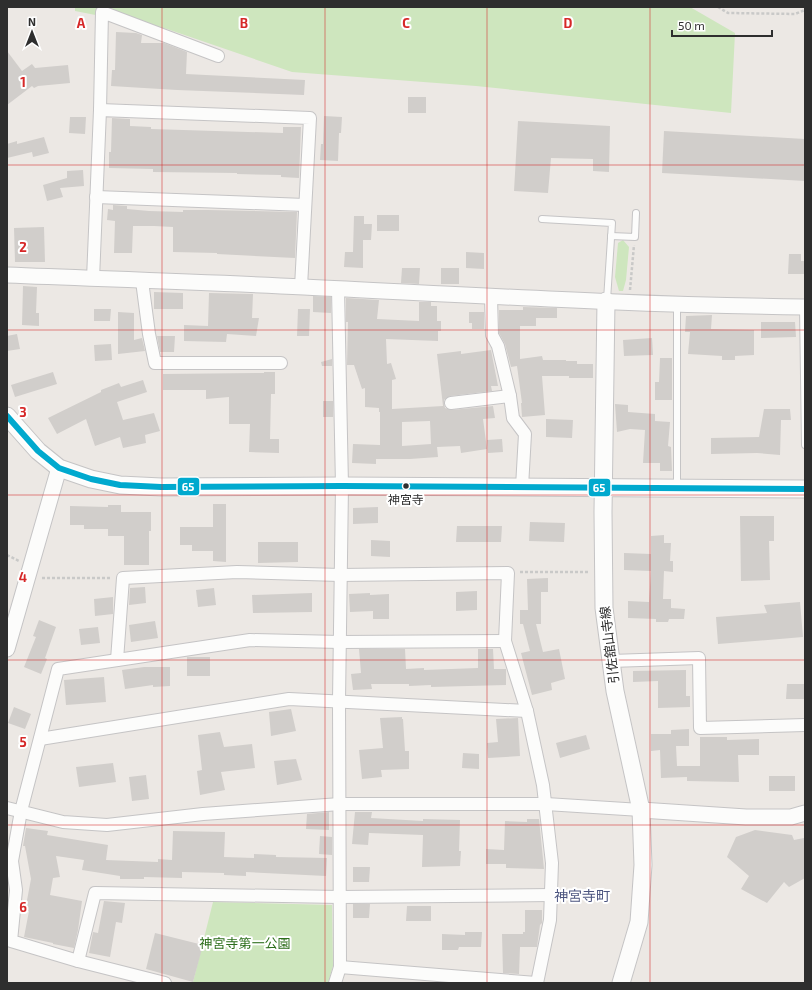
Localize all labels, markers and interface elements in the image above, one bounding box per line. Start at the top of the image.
north arrow [12,12,52,52]
scale bar [672,12,772,38]
text: N [28,15,36,28]
text: A [77,15,86,31]
text: B [240,15,248,31]
text: C [402,15,410,31]
text: D [564,15,573,31]
text: 50 m [678,18,705,32]
text: 1 [20,74,26,90]
text: 2 [19,239,27,255]
text: 3 [19,404,27,420]
line badge: 65 [177,477,200,496]
line badge: 65 [588,478,611,497]
text: 65 [182,480,194,493]
marker: 神宮寺 [401,481,411,491]
text: 65 [593,481,605,494]
place label: 神宮寺 [388,492,424,506]
text: 4 [19,569,27,585]
street label: 引佐舘山寺線 [596,605,622,685]
text: 5 [19,734,27,750]
district label: 神宮寺町 [554,887,610,904]
text: 6 [19,899,27,915]
park label: 神宮寺第一公園 [199,935,291,951]

